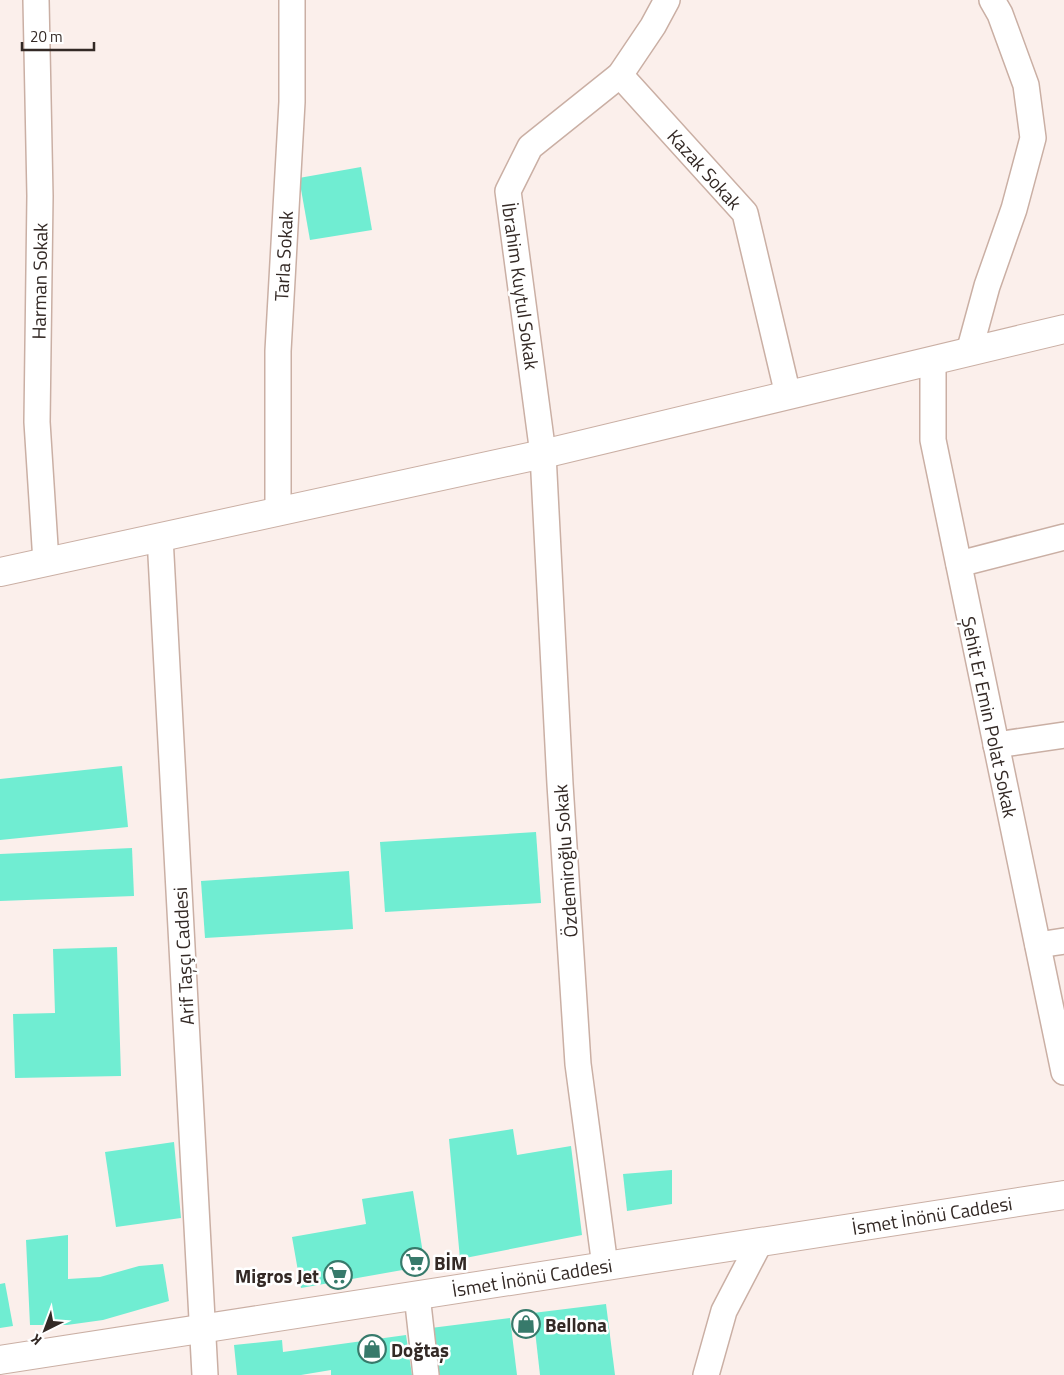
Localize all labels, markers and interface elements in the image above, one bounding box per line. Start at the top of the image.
scale bar [22,20,95,52]
text: 20 m [30,25,63,48]
street label: Kazak Sokak [661,122,749,216]
street label: İbrahim Kuytul Sokak [495,201,547,371]
street label: Tarla Sokak [266,210,300,302]
street label: Harman Sokak [23,222,55,340]
street label: Şehit Er Emin Polat Sokak [954,614,1026,820]
street label: Özdemiroğlu Sokak [545,783,585,939]
street label: Arif Taşçı Caddesi [165,886,201,1026]
street label: İsmet İnönü Caddesi [850,1188,1014,1242]
supermarket icon: BİM [400,1247,430,1277]
place label: BİM [434,1248,467,1277]
street label: İsmet İnönü Caddesi [450,1250,614,1304]
supermarket icon: Migros Jet [323,1260,353,1290]
place label: Migros Jet [235,1261,319,1290]
north arrow [20,1305,70,1355]
shop icon: Bellona [511,1309,541,1339]
place label: Bellona [545,1310,607,1339]
text: K [25,1329,46,1351]
shop icon: Doğtaş [357,1334,387,1364]
place label: Doğtaş [391,1335,449,1364]

